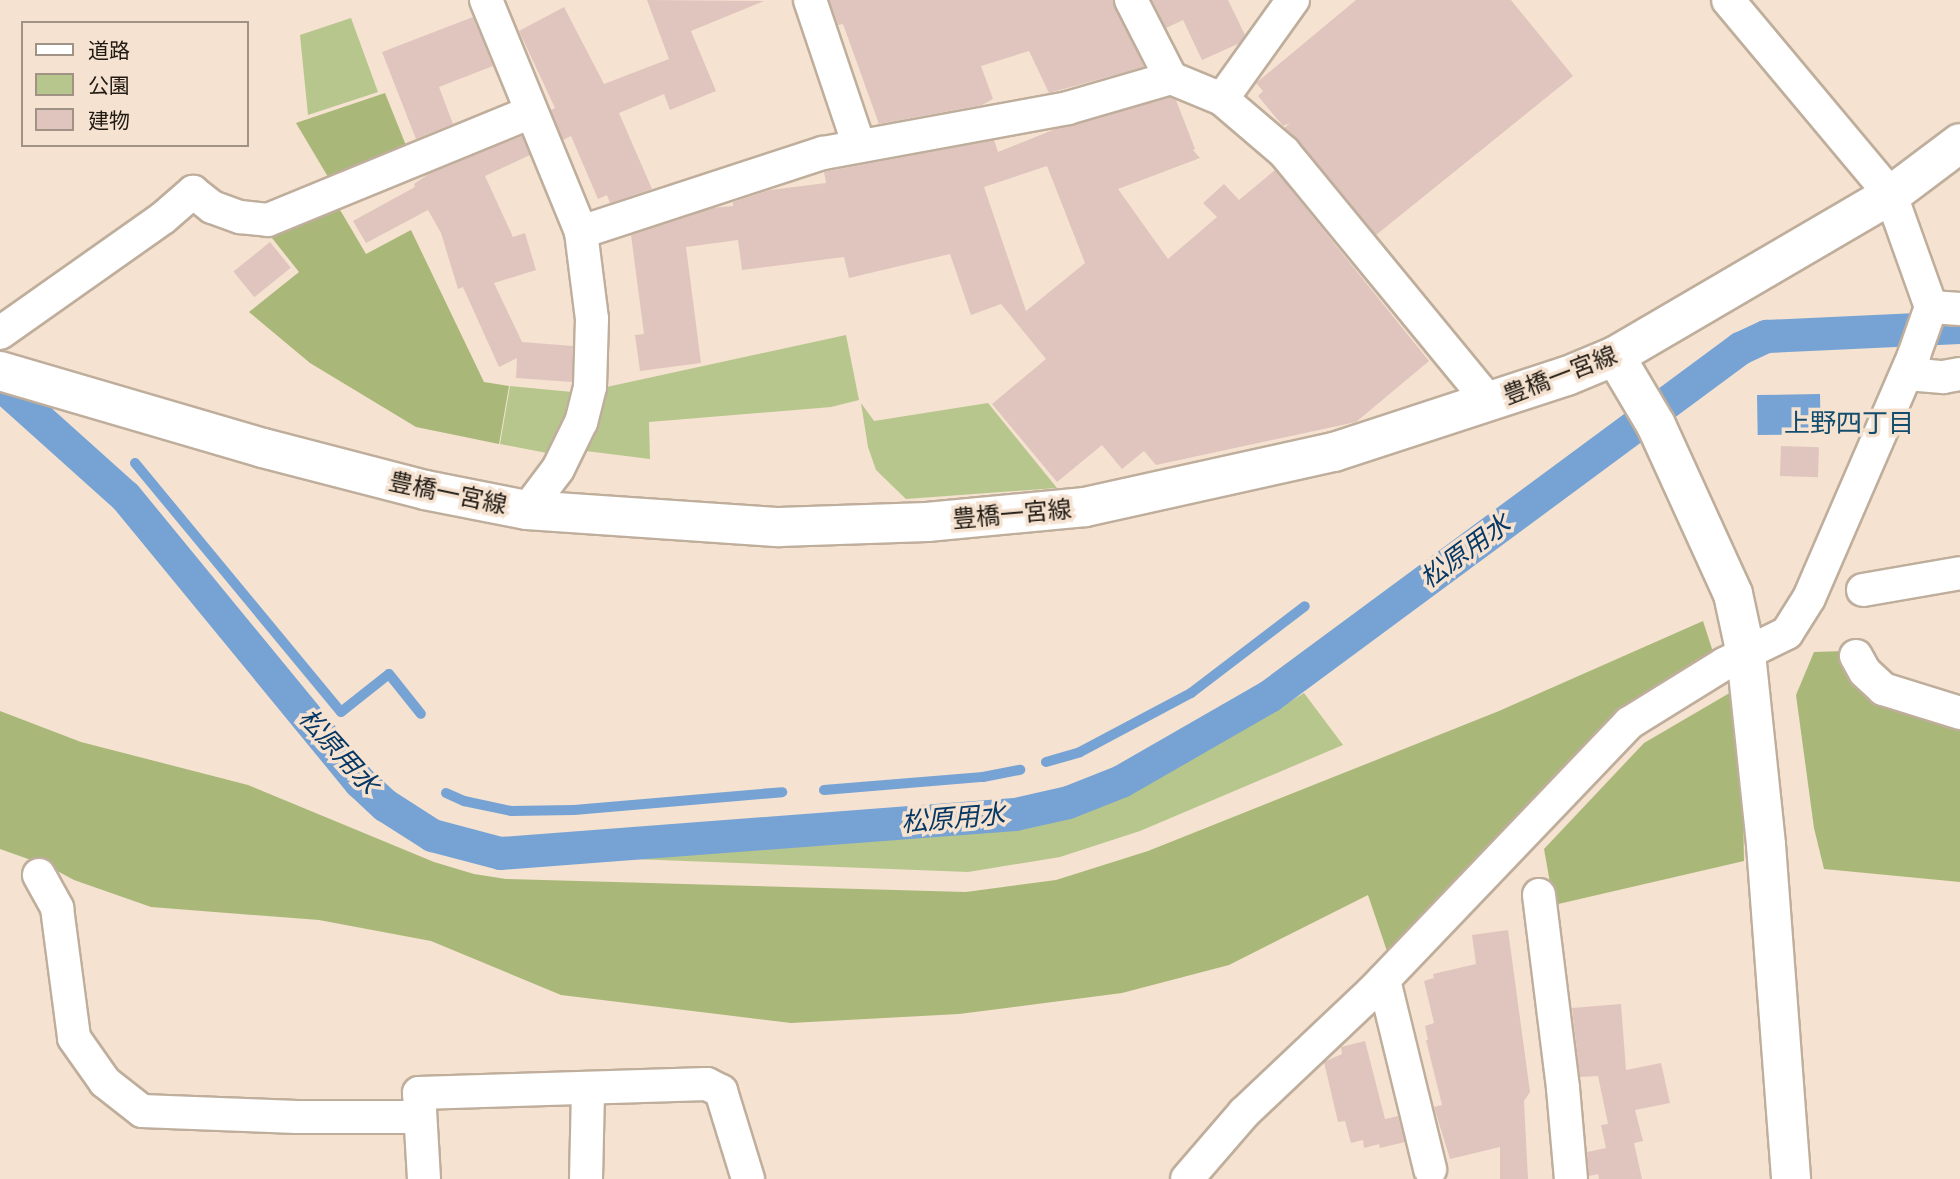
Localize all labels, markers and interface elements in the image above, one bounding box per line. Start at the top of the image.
legend [21,21,248,147]
text: 道路 [88,36,130,65]
text: 公園 [88,71,130,100]
text: 建物 [88,106,130,135]
street label: 豊橋一宮線 [1499,340,1621,410]
district label: 上野四丁目 [1784,407,1914,439]
street label: 豊橋一宮線 [386,466,510,520]
street label: 豊橋一宮線 [951,494,1073,534]
water label: 松原用水 [1414,508,1516,594]
water label: 松原用水 [293,702,385,800]
water label: 松原用水 [900,798,1006,838]

